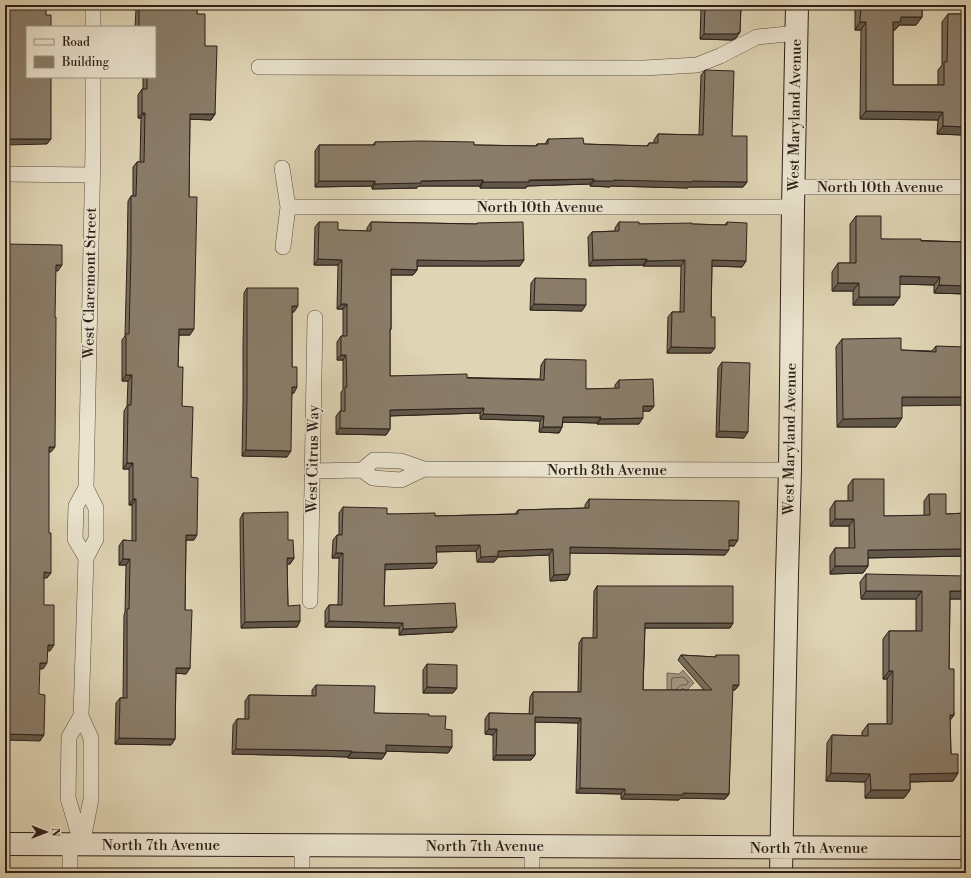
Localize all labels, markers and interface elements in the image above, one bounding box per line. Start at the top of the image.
legend [26,26,156,78]
text: Road [62,35,90,50]
street label: West Maryland Avenue [784,39,806,192]
text: Building [61,55,110,70]
street label: North 10th Avenue [817,178,943,197]
street label: North 10th Avenue [477,198,603,217]
street label: West Claremont Street [79,207,101,360]
street label: West Maryland Avenue [779,363,801,516]
street label: West Citrus Way [303,404,323,514]
street label: North 8th Avenue [547,461,667,480]
north arrow [26,812,66,852]
text: N [48,828,62,837]
street label: North 7th Avenue [102,836,220,855]
street label: North 7th Avenue [426,837,544,856]
street label: North 7th Avenue [750,839,868,858]

